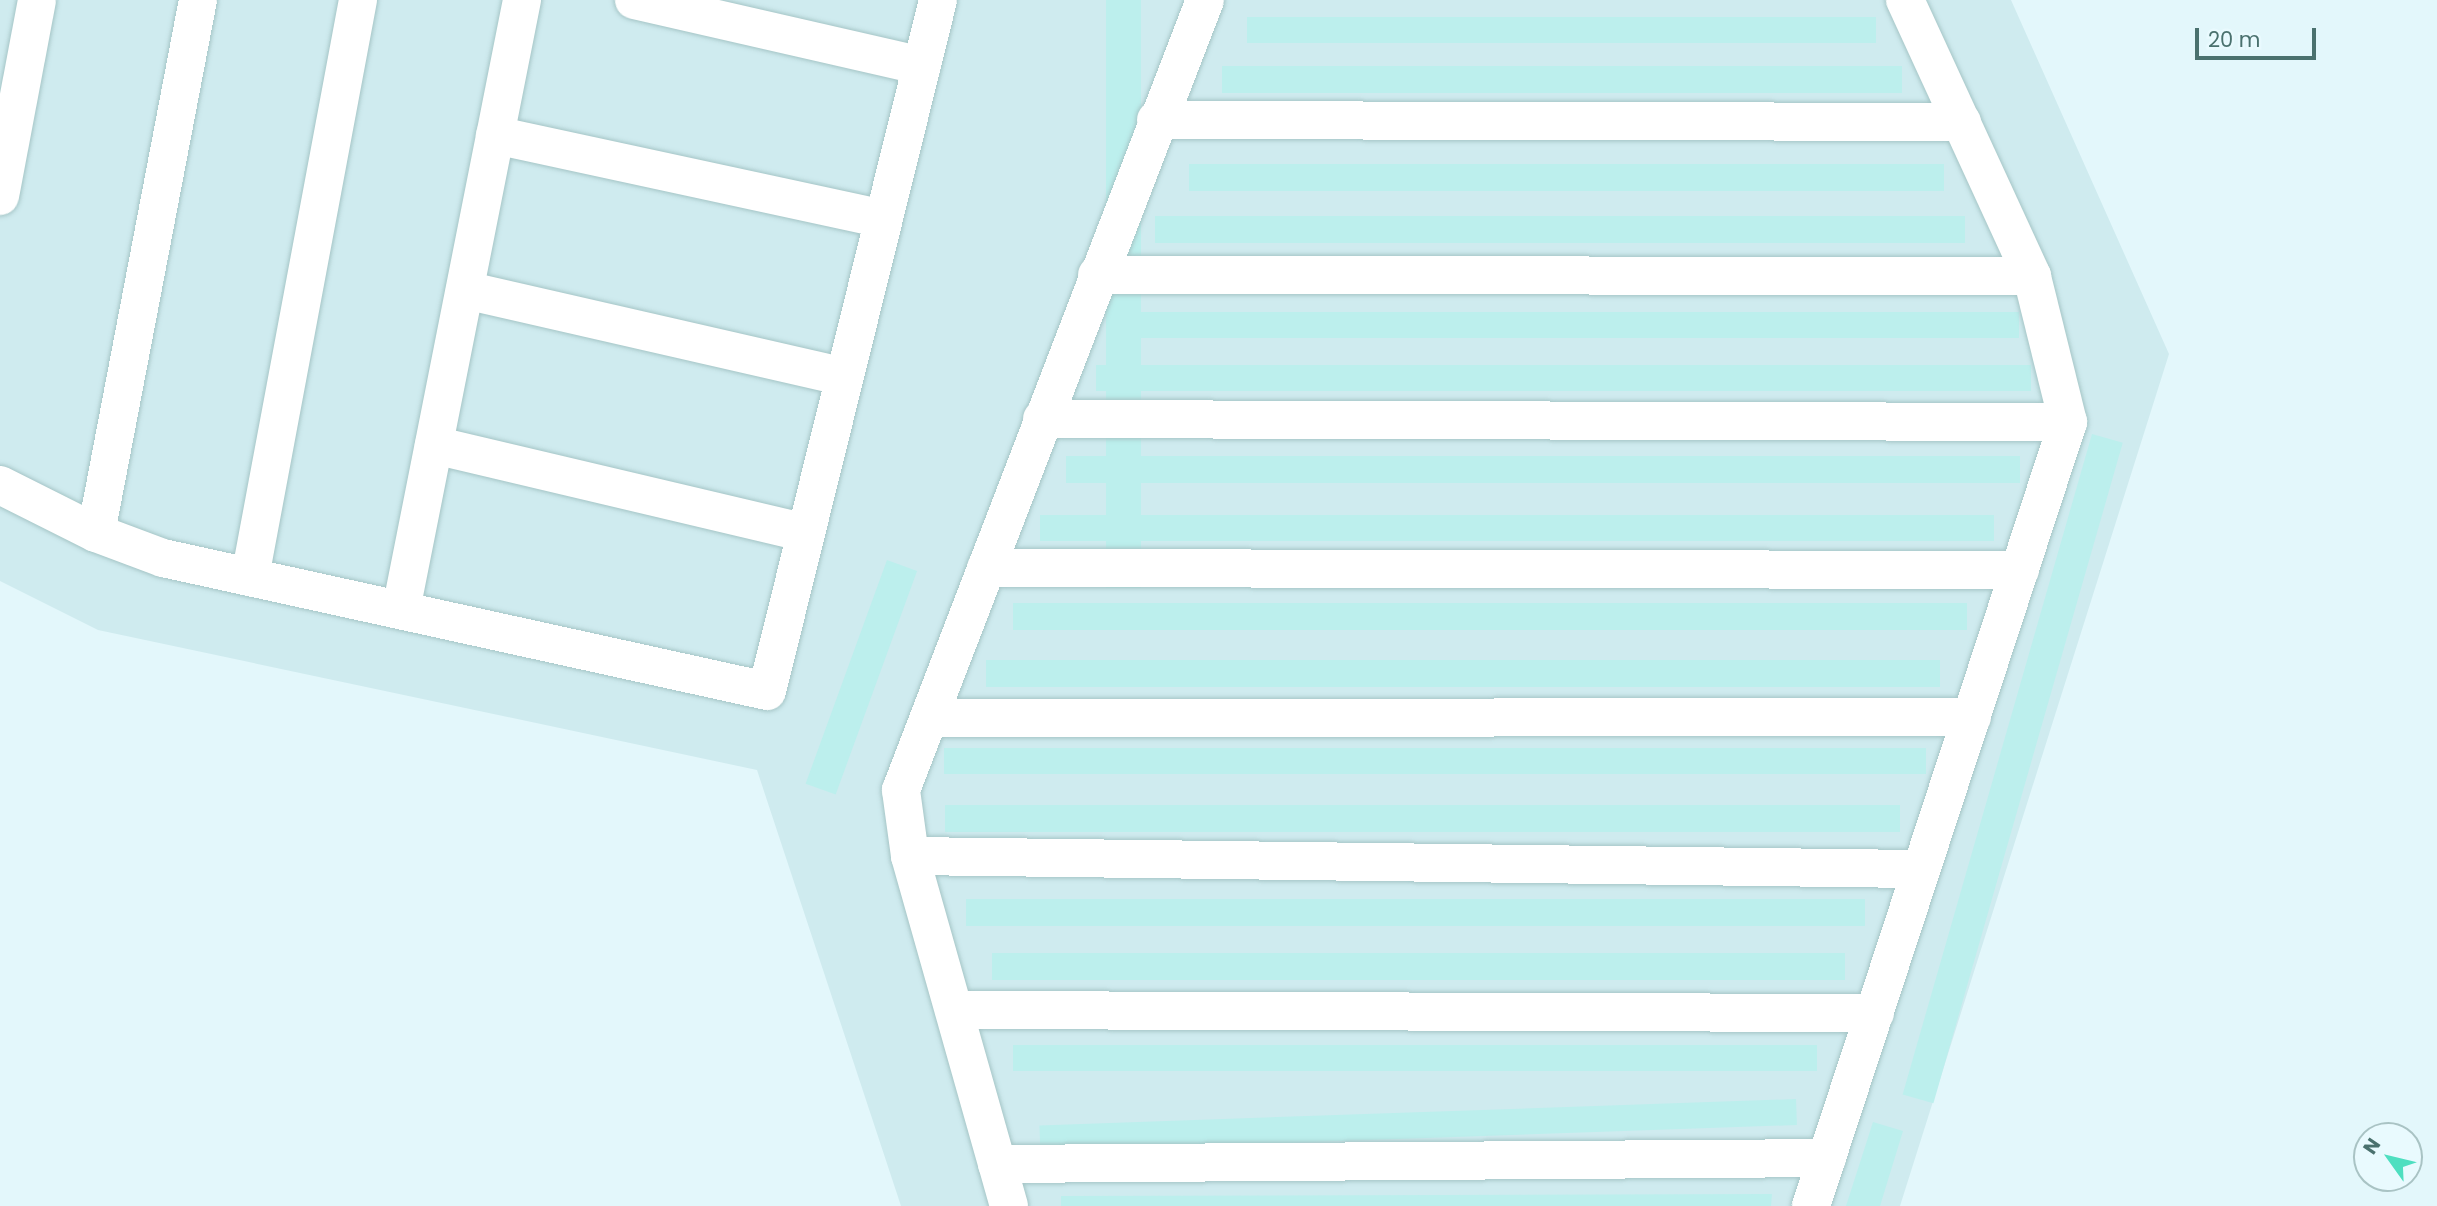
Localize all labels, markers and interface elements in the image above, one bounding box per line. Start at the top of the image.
scale bar [2199,14,2320,58]
text: 20 m [2208,25,2261,54]
north arrow [2353,1122,2423,1192]
text: N [2357,1133,2387,1160]

